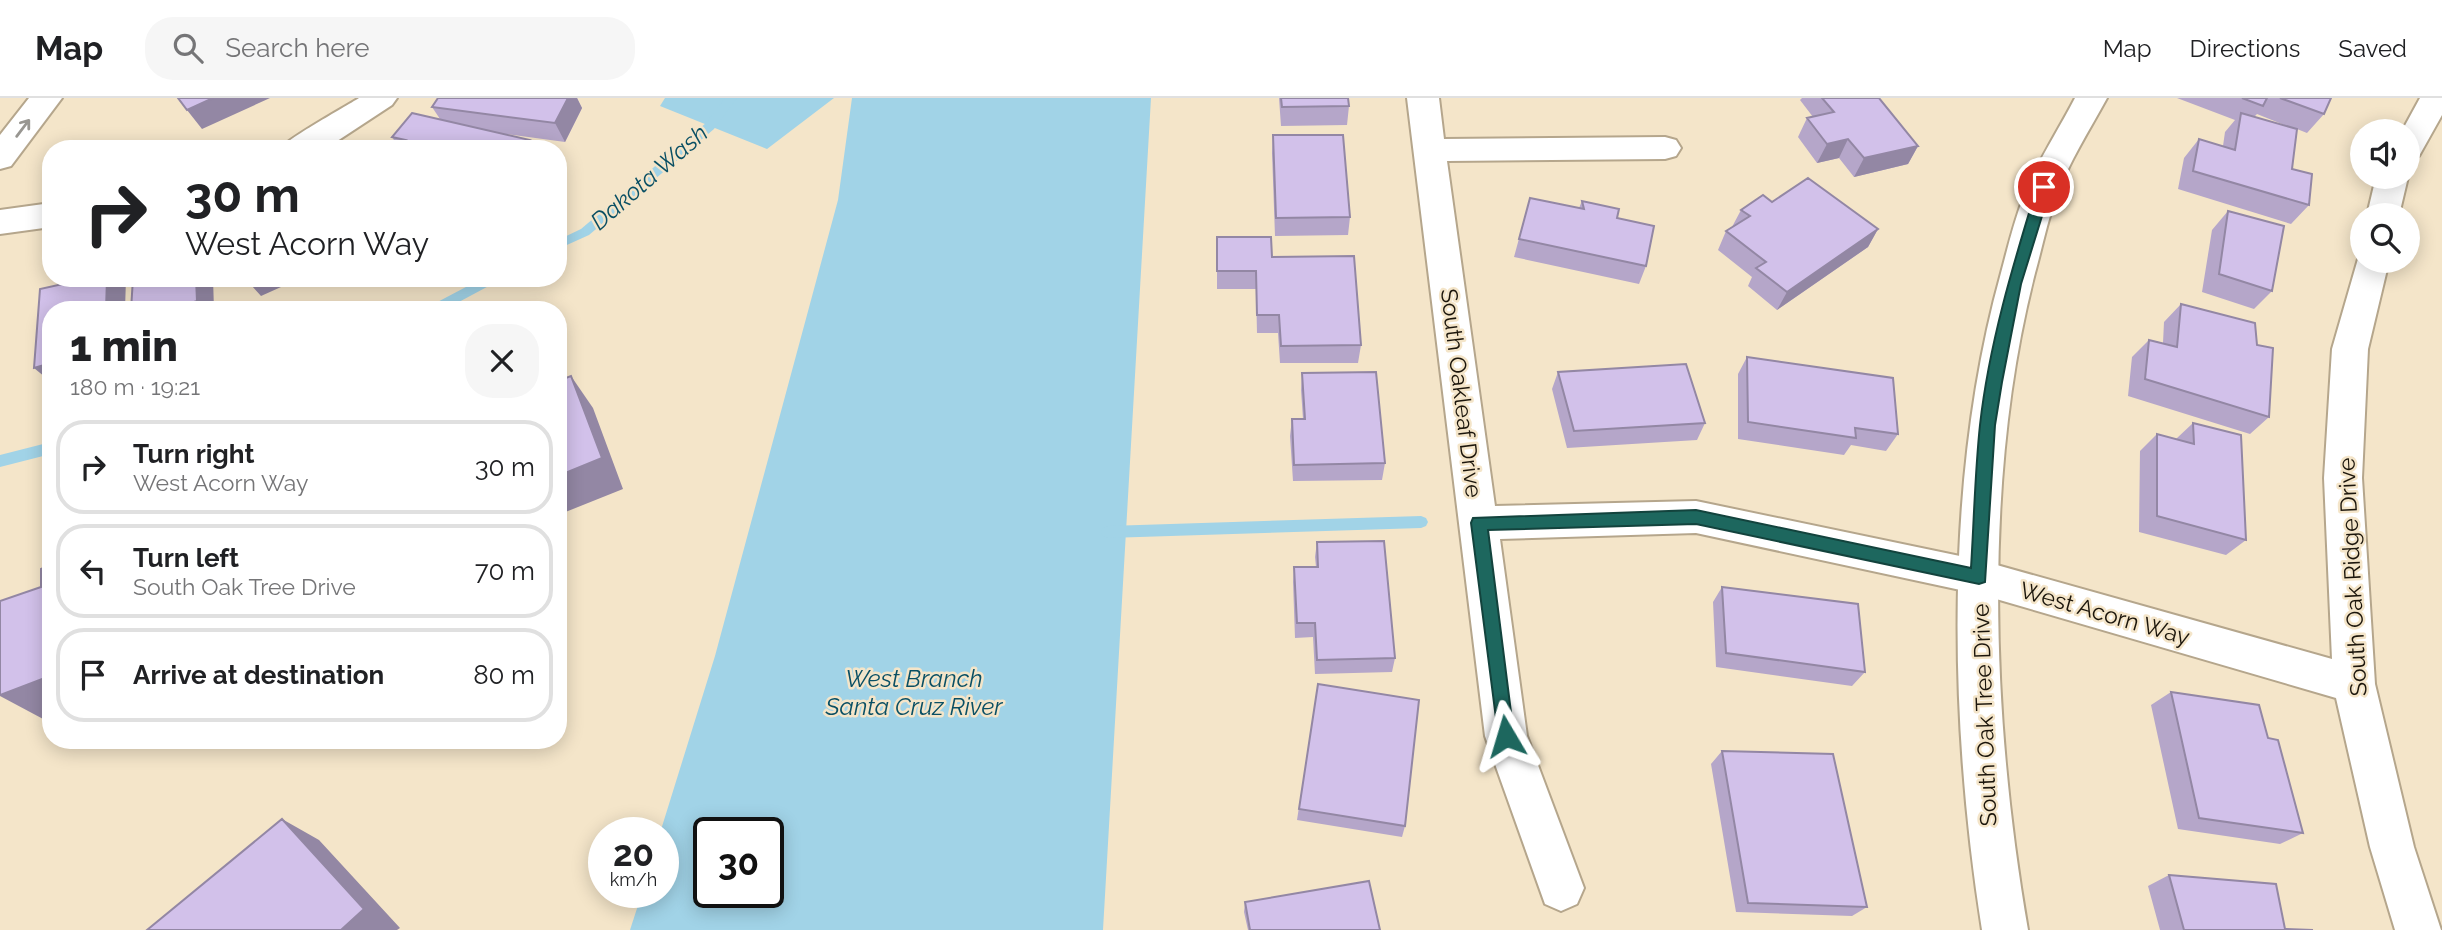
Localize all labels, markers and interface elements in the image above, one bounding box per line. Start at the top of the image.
search box [145,17,635,80]
text: Map [35,29,103,68]
icon: search [169,29,207,67]
text: Search here [225,33,370,63]
text: Map [2103,34,2152,63]
text: Directions [2190,34,2300,63]
text: Saved [2338,34,2407,63]
water label: Dakota Wash [585,118,713,236]
one-way arrow [16,119,30,138]
map controls [2350,119,2420,273]
button: sound [2350,119,2420,189]
pin [2014,157,2074,217]
text: 30 m [185,166,300,223]
icon: right [70,168,161,259]
icon: arrive [2025,168,2063,206]
button: search [2350,203,2420,273]
text: West Acorn Way [185,225,429,262]
street label: South Oakleaf Drive [1436,287,1488,499]
text: 1 min [70,322,178,371]
button: close [465,324,539,398]
text: 180 m · 19:21 [70,373,200,400]
text: Turn right [133,439,254,469]
icon: right [74,448,112,486]
text: 30 m [475,452,535,482]
street label: South Oak Ridge Drive [2332,457,2372,697]
text: West Acorn Way [133,469,308,496]
text: Turn left [133,543,239,573]
icon: left [74,552,112,590]
text: 70 m [475,556,535,586]
text: South Oak Tree Drive [133,573,356,600]
street label: West Acorn Way [2017,576,2193,650]
street label: South Oak Tree Drive [1967,603,2001,827]
icon: arrive [74,656,112,694]
text: Arrive at destination [133,660,384,690]
text: 80 m [473,660,535,690]
water label: West Branch Santa Cruz River [825,664,1003,721]
position arrow [1469,699,1543,773]
speed limit sign: 30 [693,817,784,908]
text: 20 [613,833,654,874]
text: km/h [610,869,657,890]

